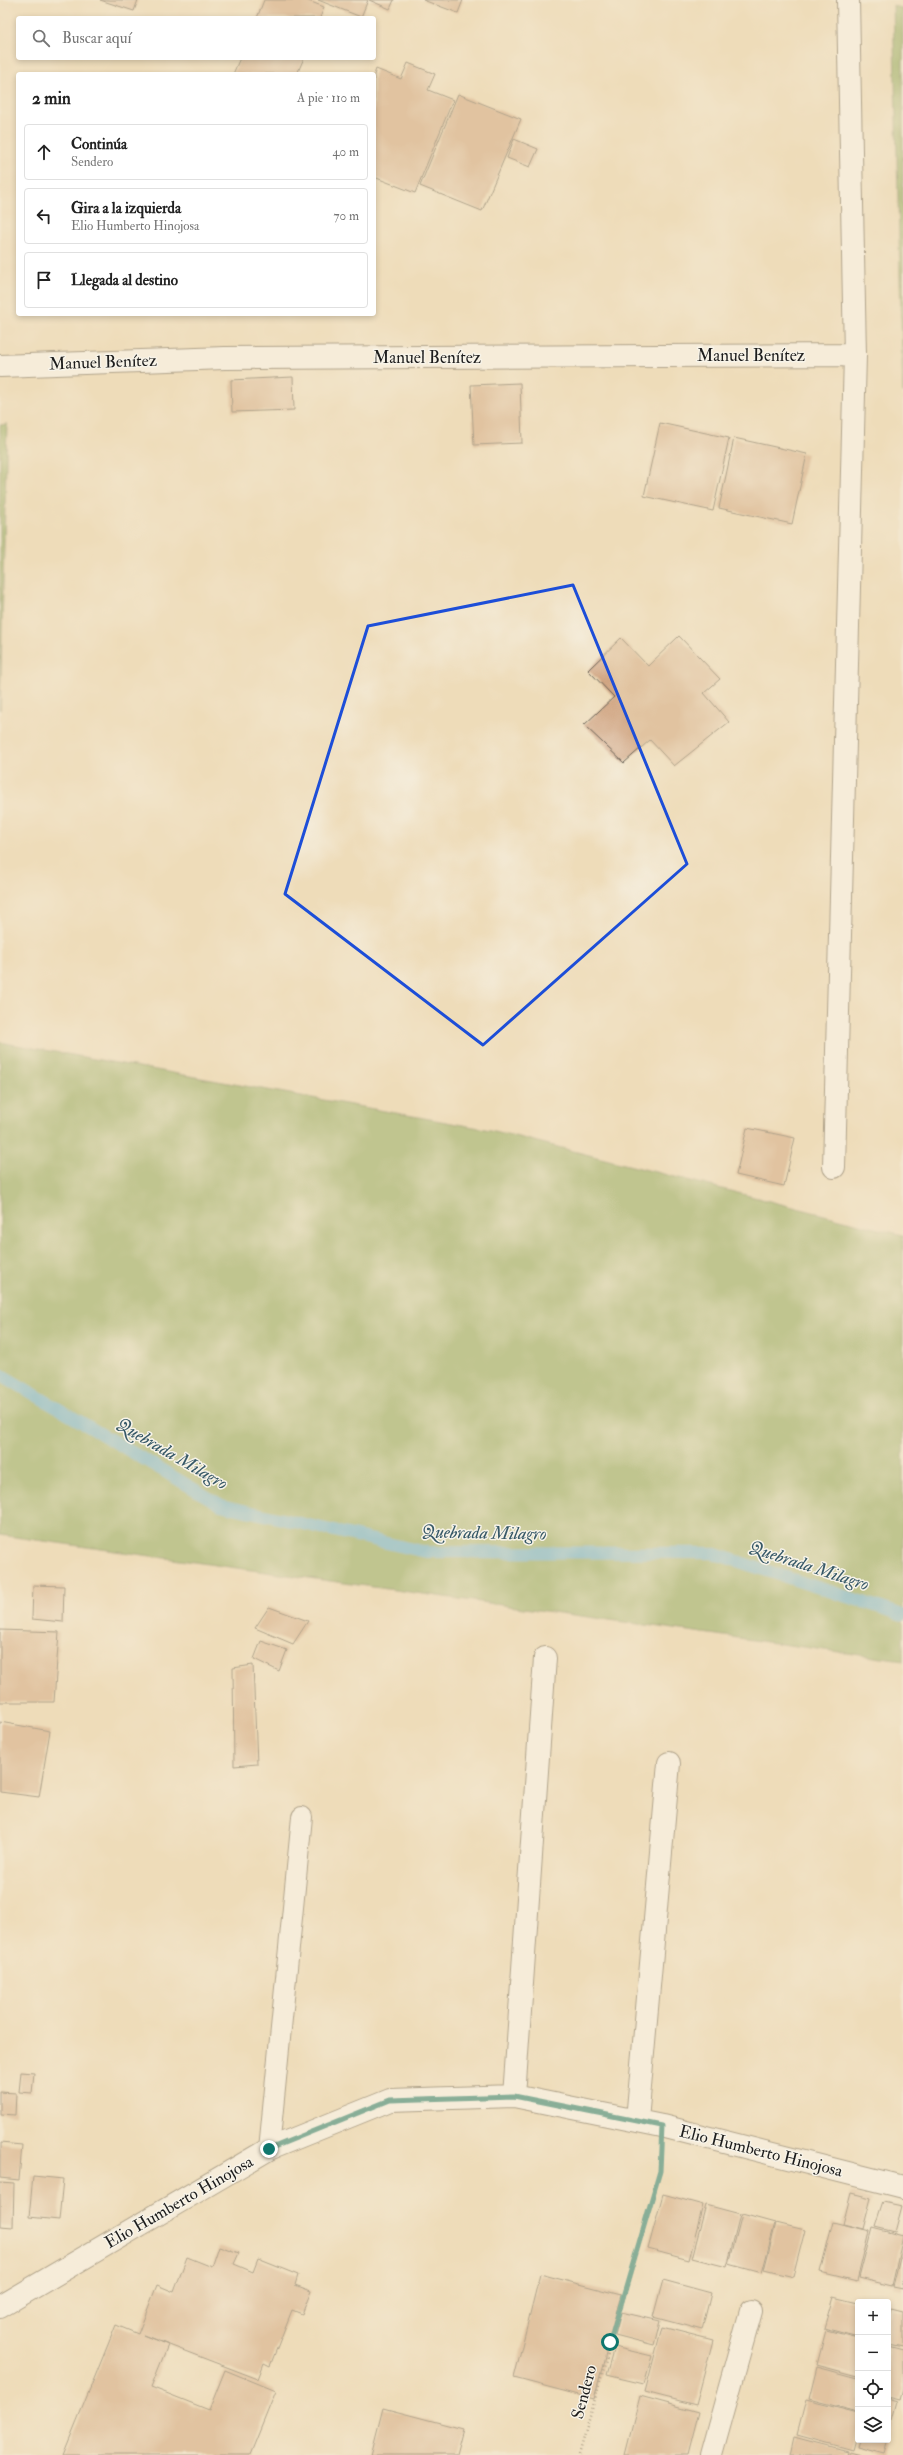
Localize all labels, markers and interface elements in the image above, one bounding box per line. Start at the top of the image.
search box [16,16,376,60]
icon: search [30,27,52,49]
text: Buscar aquí [62,29,131,48]
text: 2 min [32,88,71,109]
text: A pie · 110 m [297,90,360,106]
text: Continúa [71,135,127,154]
icon: ahead [33,141,55,163]
text: 40 m [333,144,359,160]
text: Sendero [71,154,113,170]
text: Gira a la izquierda [71,199,181,218]
icon: left [33,205,55,227]
text: 70 m [334,208,359,224]
text: Elio Humberto Hinojosa [71,218,199,234]
icon: arrive [33,269,55,291]
text: Llegada al destino [71,271,178,290]
street label: Manuel Benítez [697,345,805,366]
street label: Manuel Benítez [373,347,481,368]
street label: Manuel Benítez [49,350,157,374]
water label: Quebrada Milagro [112,1413,232,1495]
water label: Quebrada Milagro [421,1520,547,1546]
water label: Quebrada Milagro [746,1536,872,1596]
street label: Elio Humberto Hinojosa [677,2121,846,2182]
route end [260,2140,278,2158]
street label: Elio Humberto Hinojosa [101,2150,258,2253]
map controls [855,2299,891,2443]
button: + [855,2299,891,2335]
route start [601,2333,619,2351]
button: − [855,2335,891,2371]
street label: Sendero [567,2363,601,2421]
button: locate [855,2371,891,2407]
button: layers [855,2407,891,2443]

